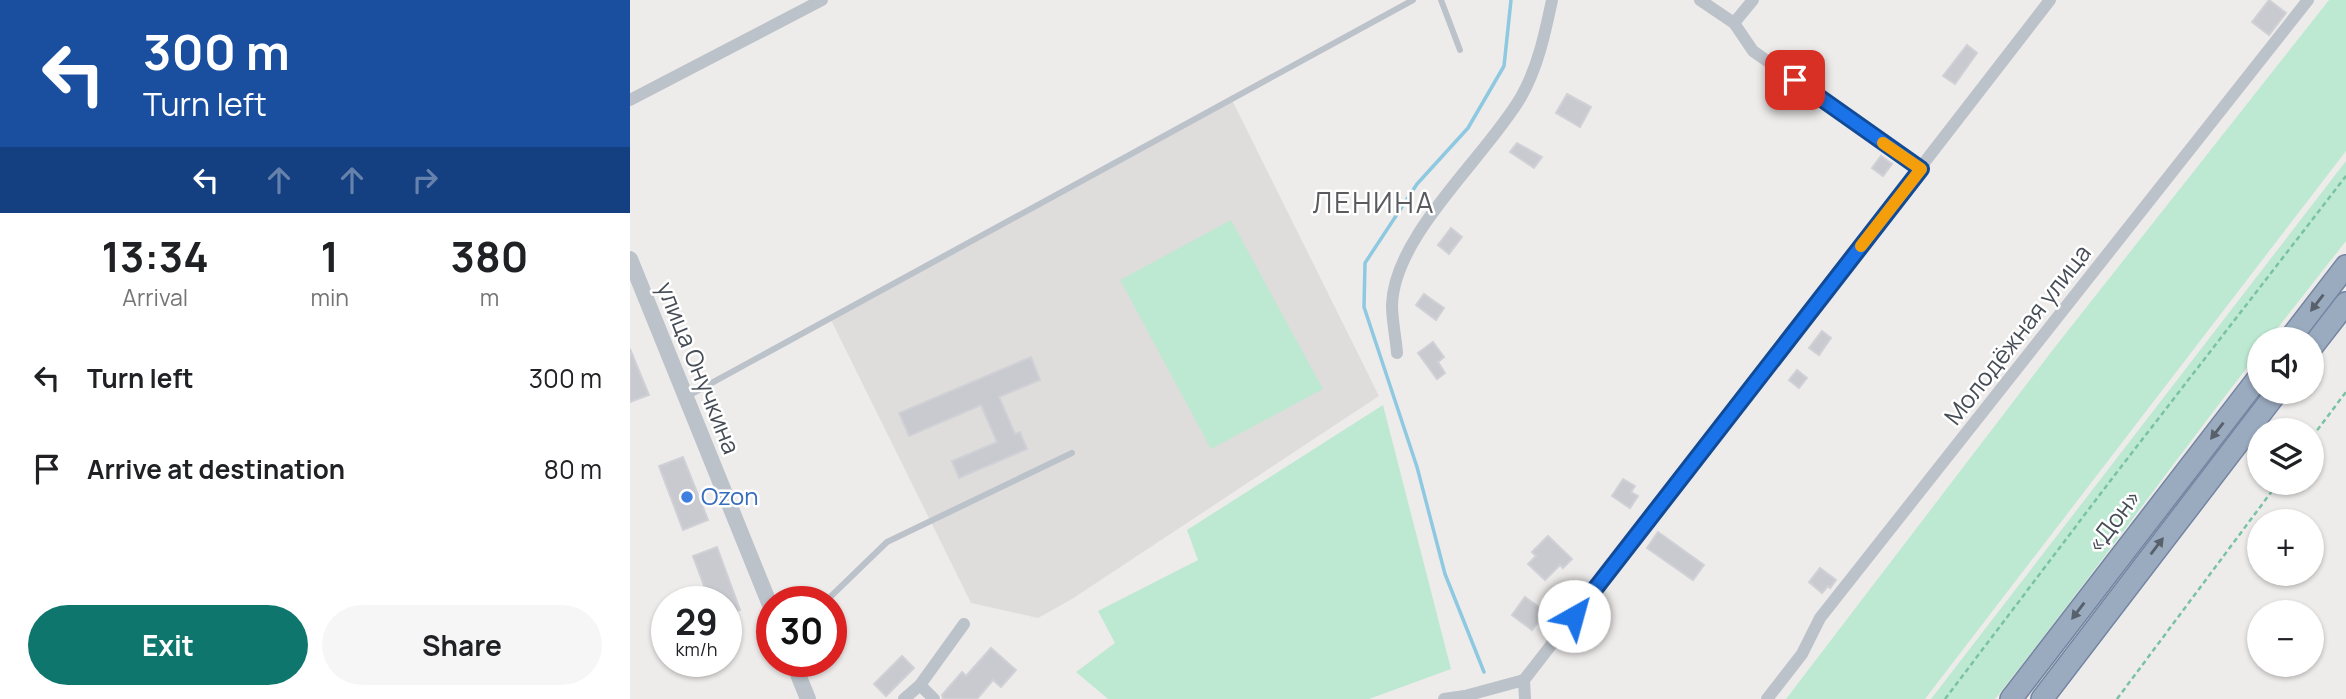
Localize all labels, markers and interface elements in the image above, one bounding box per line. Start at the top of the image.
text: 300 m [143,18,290,85]
icon: left [28,28,119,119]
pin [1765,50,1825,110]
icon: arrive [1776,61,1814,99]
text: Turn left [143,82,267,126]
icon: left [187,161,225,199]
icon: ahead [260,161,298,199]
icon: ahead [333,161,371,199]
icon: right [406,161,444,199]
district label: ЛЕНИНА [1313,183,1435,221]
text: 13:34 [102,227,209,285]
text: 1 [320,227,339,285]
text: 380 [451,227,528,285]
street label: Молодёжная улица [1936,237,2098,431]
street label: улица Онучкина [650,276,749,458]
text: Arrival [122,281,188,313]
text: min [310,281,349,313]
text: m [480,281,499,313]
one-way arrow [2311,294,2325,312]
map controls [2247,327,2324,677]
button: sound [2247,327,2324,404]
icon: left [28,359,66,397]
text: Turn left [87,360,194,396]
text: 300 m [529,360,602,396]
button: layers [2247,418,2324,495]
one-way arrow [2211,422,2225,440]
icon: arrive [28,450,66,488]
text: Arrive at destination [87,451,345,487]
text: 80 m [544,451,602,487]
place label: Ozon [701,479,759,512]
street label: «Дон» [2078,481,2148,559]
marker: Ozon [679,489,695,505]
button: + [2247,509,2324,586]
one-way arrow [2150,537,2164,556]
position arrow [1537,579,1611,653]
speed limit sign: 30 [756,586,847,677]
text: 29 [675,598,718,646]
button: − [2247,600,2324,677]
one-way arrow [2072,602,2086,620]
button: Exit [28,605,308,685]
button: Share [322,605,602,685]
text: km/h [676,637,717,661]

